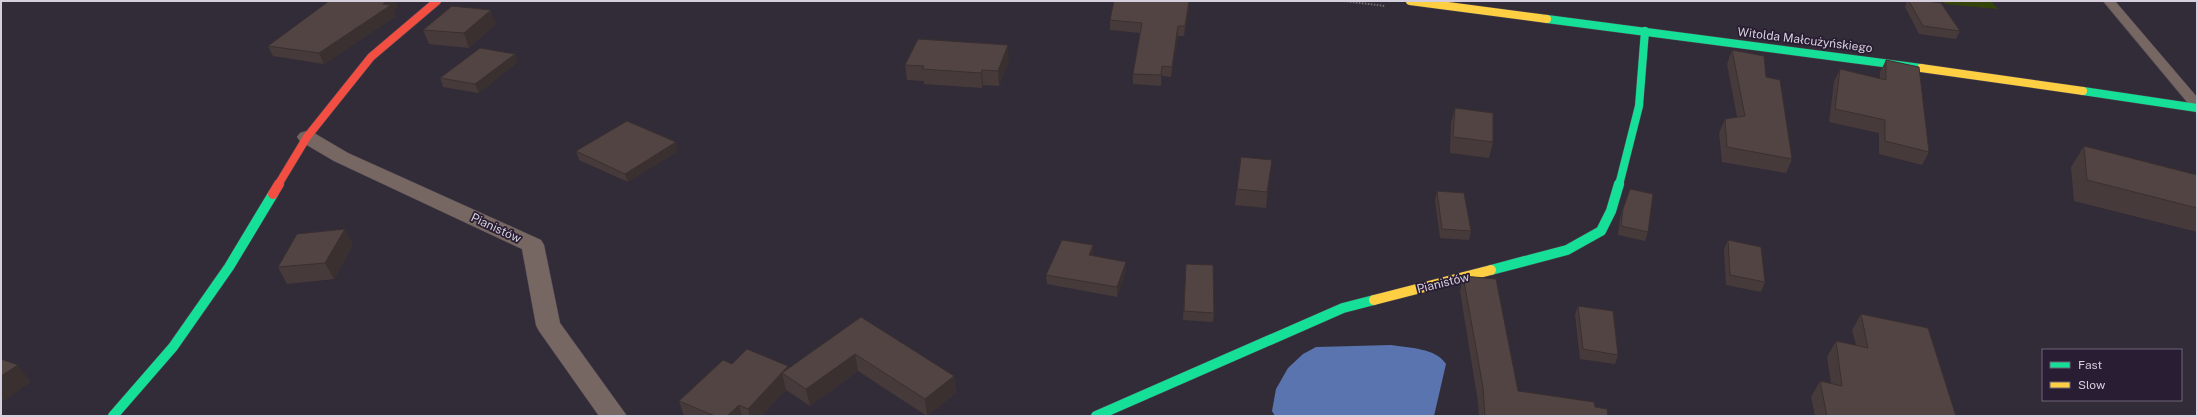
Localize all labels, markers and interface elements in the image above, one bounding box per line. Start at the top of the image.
street label: Witolda Małcużyńskiego [1737,25,1874,55]
street label: Pianistów [469,210,524,246]
street label: Pianistów [1415,270,1471,296]
legend [2042,349,2182,401]
text: Fast [2078,358,2103,372]
text: Slow [2078,378,2106,392]

